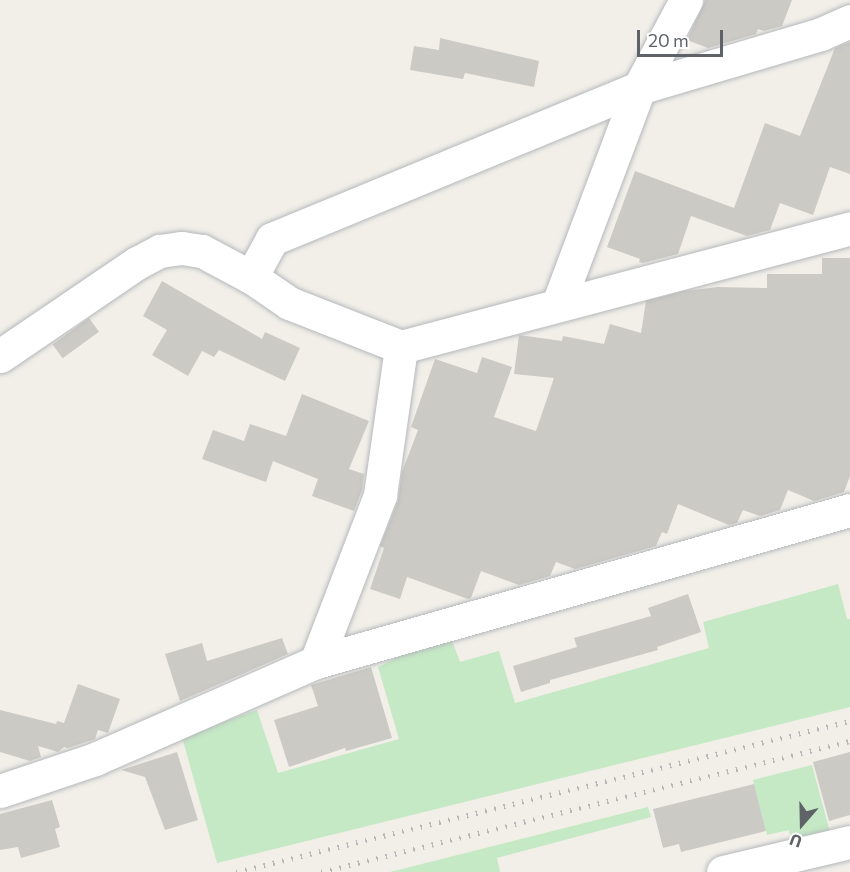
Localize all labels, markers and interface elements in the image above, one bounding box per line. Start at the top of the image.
scale bar [640,18,726,56]
text: 20 m [648,29,689,51]
north arrow [772,794,832,854]
text: U [787,830,804,852]

